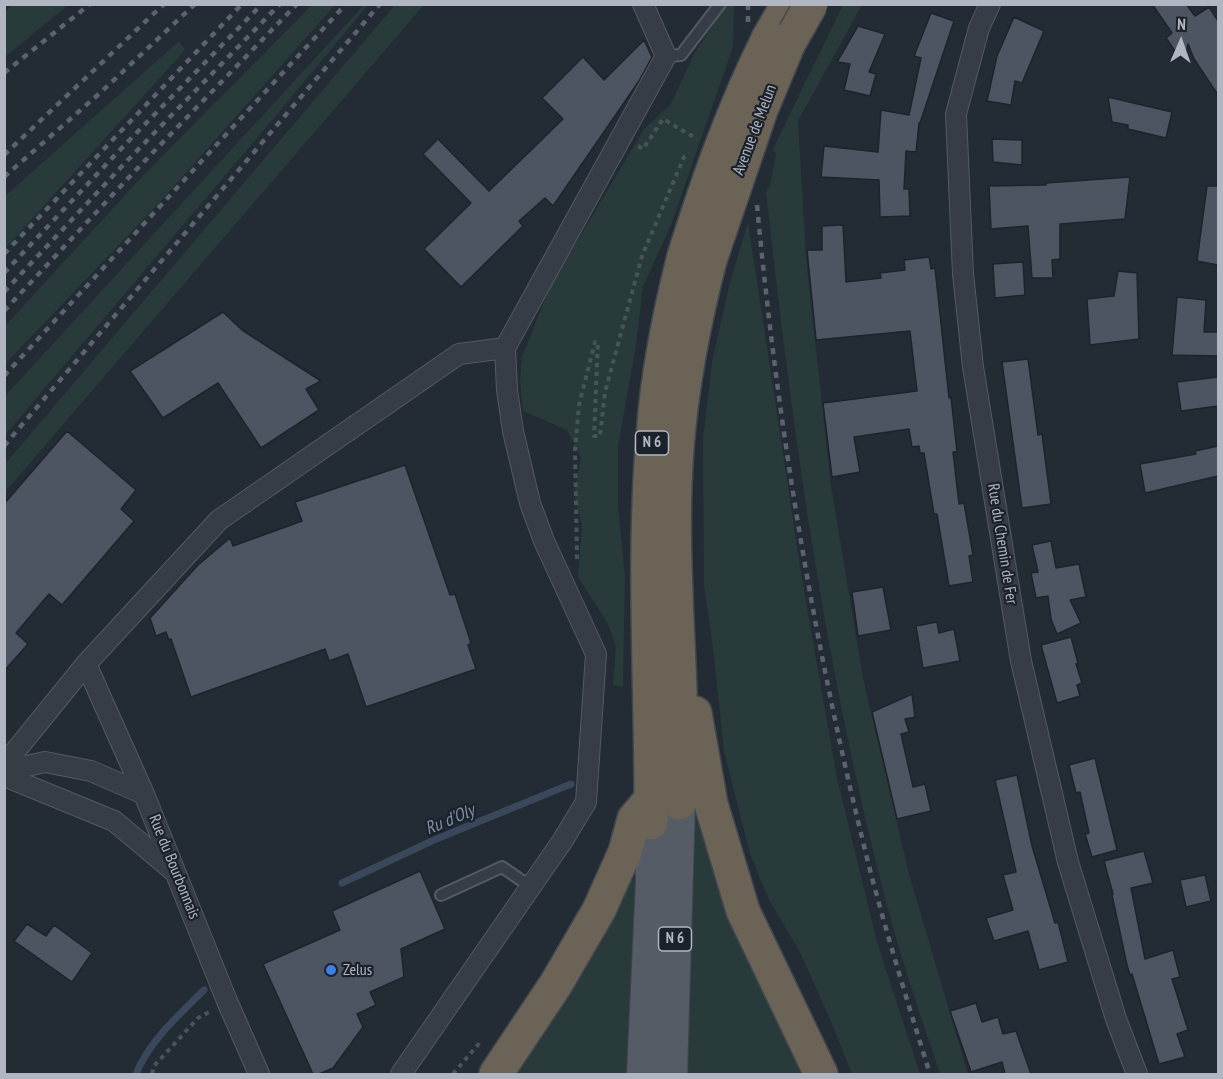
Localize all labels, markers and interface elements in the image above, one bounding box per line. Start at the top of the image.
north arrow [1151,12,1211,72]
text: N [1177,14,1186,34]
street label: Avenue de Melun [729,82,781,178]
road number: N 6 [636,431,668,455]
street label: Rue du Chemin de Fer [983,482,1021,606]
water label: Ru d'Oly [422,800,478,840]
street label: Rue du Bourbonnais [144,812,204,922]
road number: N 6 [658,927,692,951]
place label: Zelus [343,960,372,980]
marker: Zelus [324,963,338,977]

